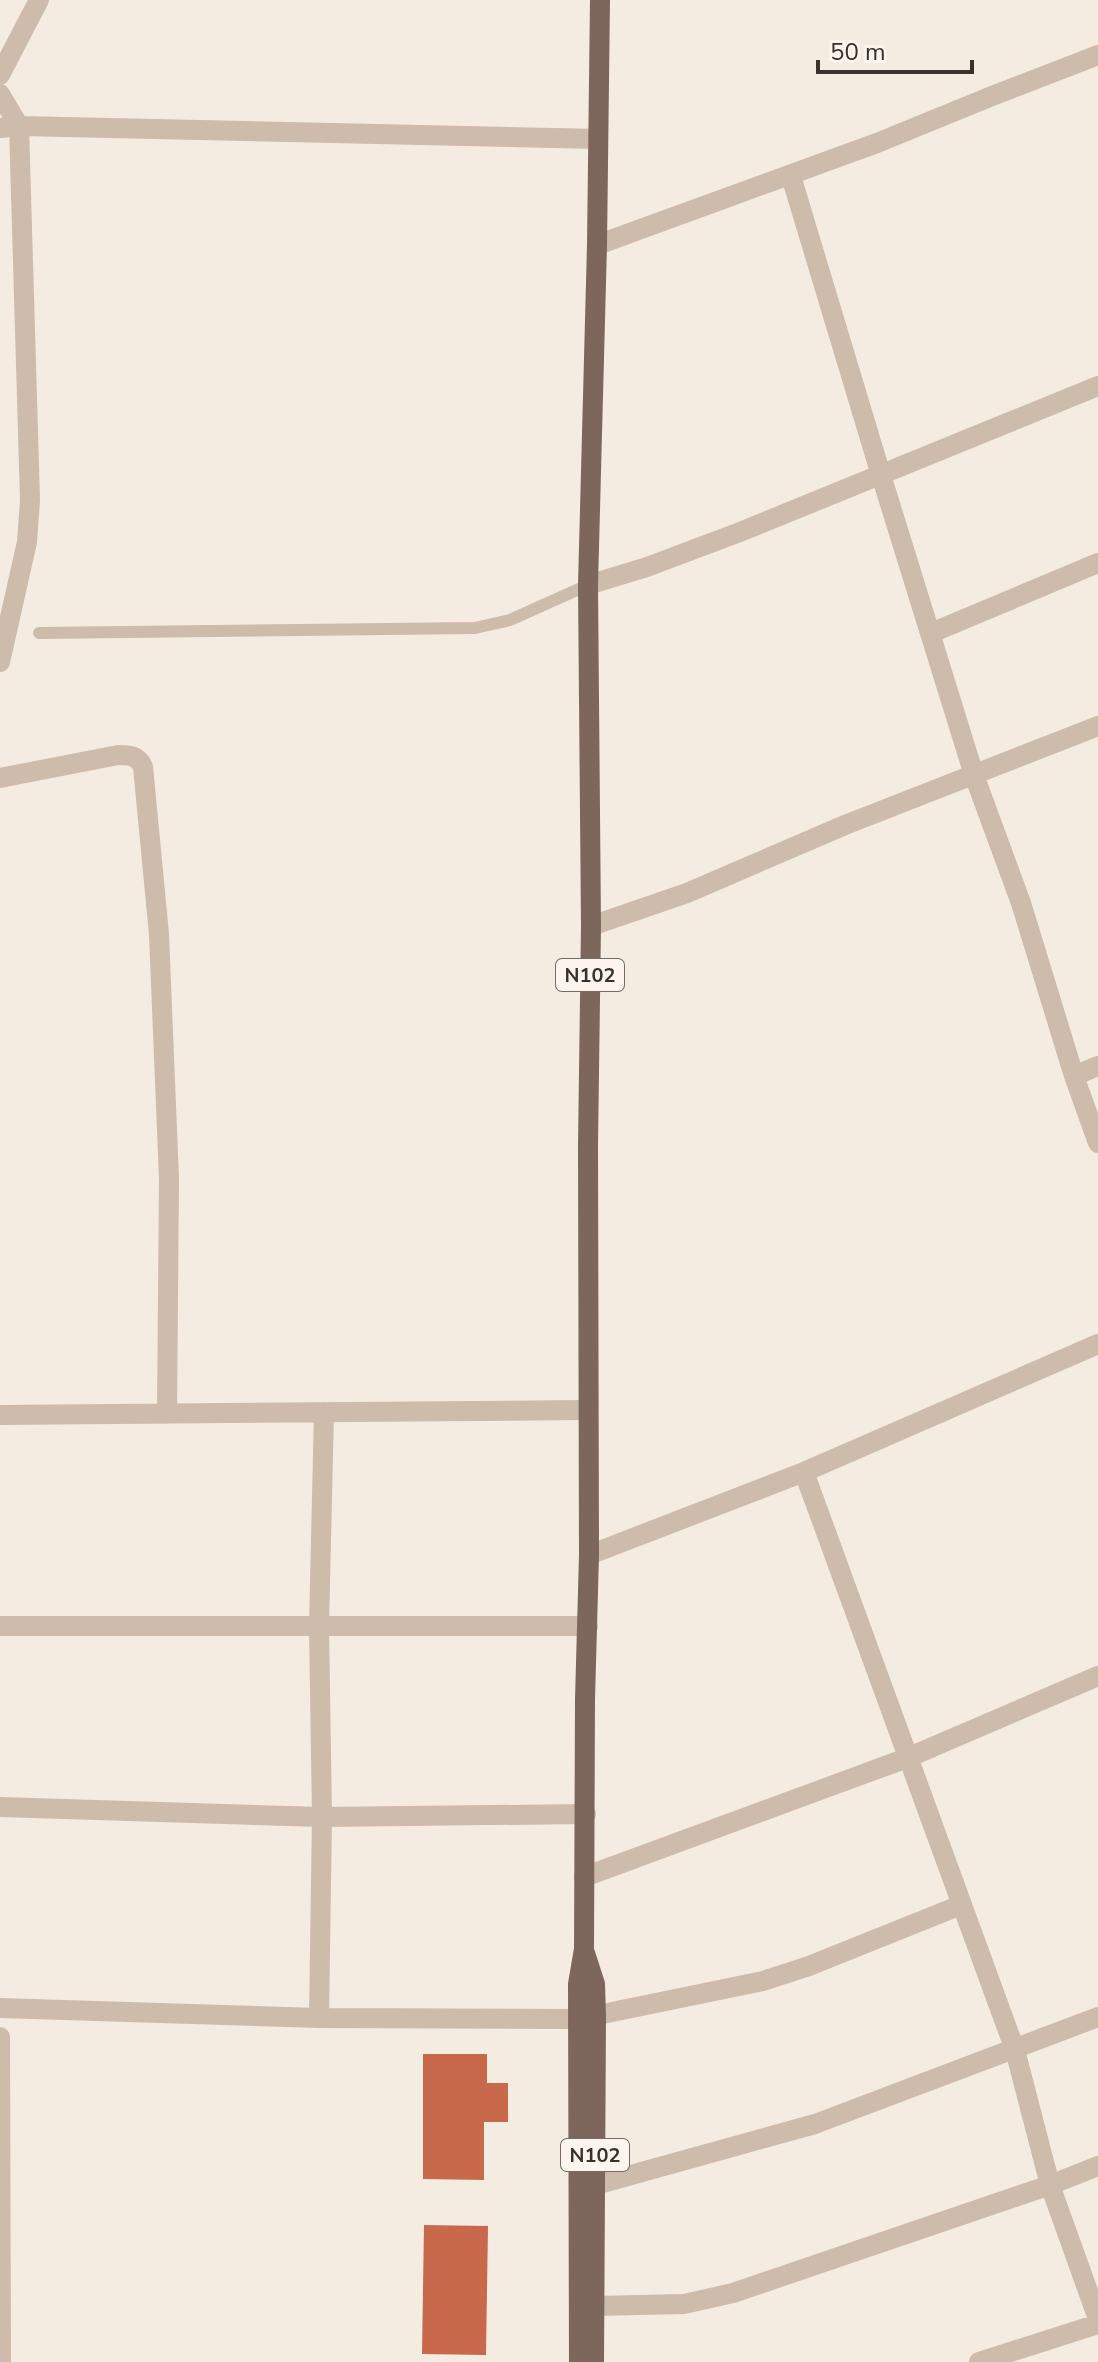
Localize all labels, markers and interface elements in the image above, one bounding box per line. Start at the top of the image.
scale bar [818,24,972,74]
text: 50 m [830,36,886,68]
road number: N102 [556,959,624,991]
road number: N102 [561,2139,629,2171]

